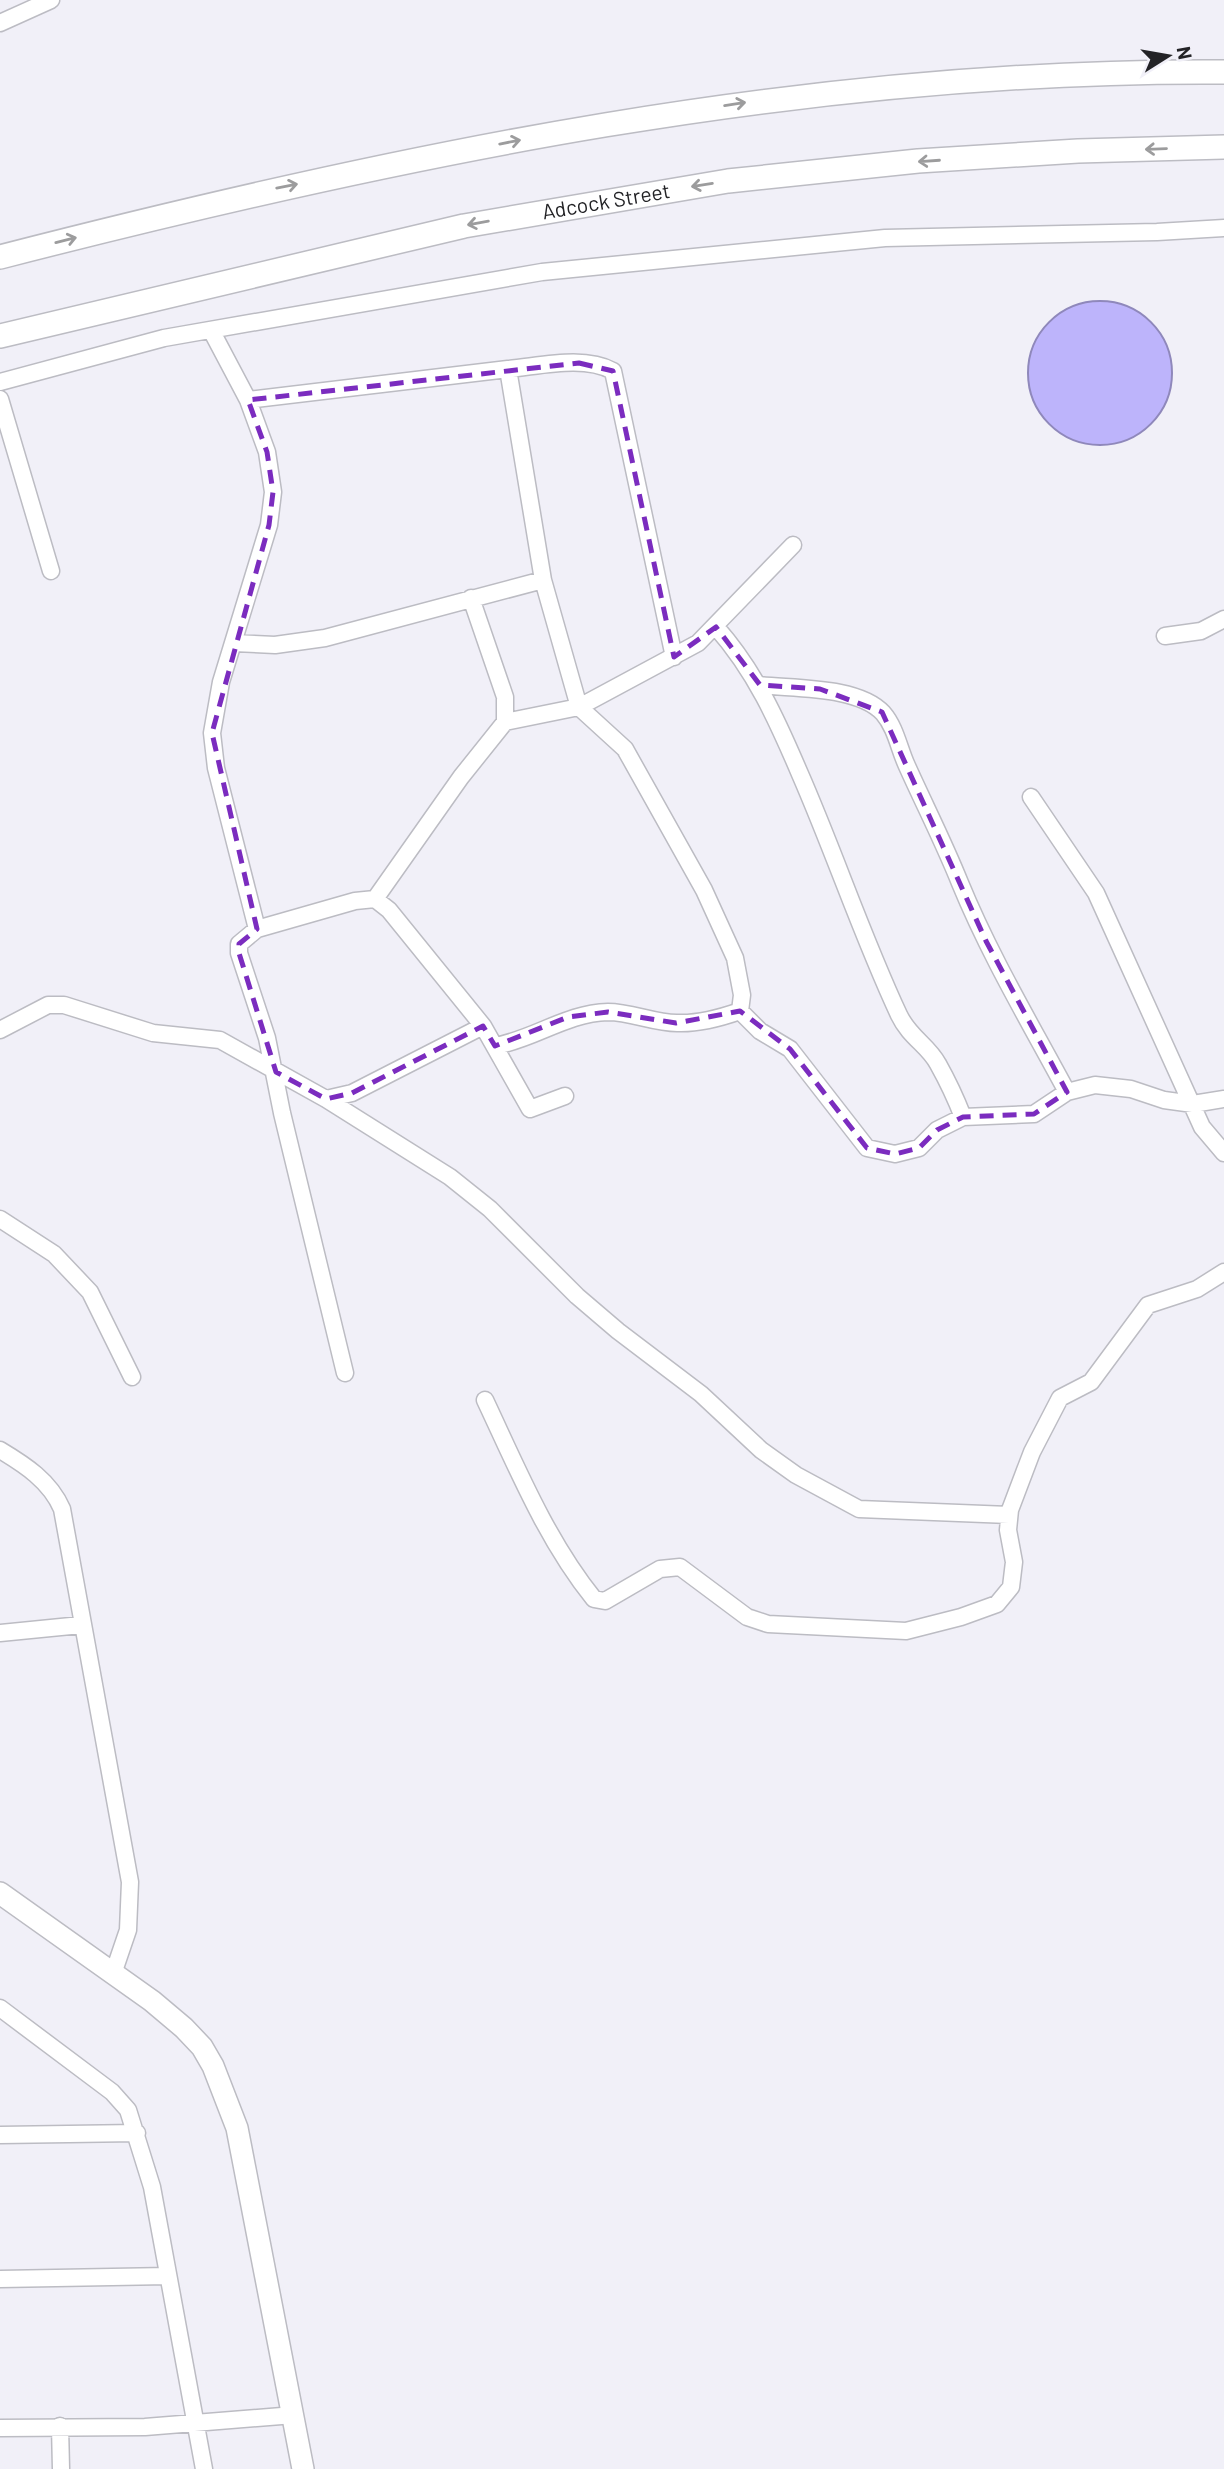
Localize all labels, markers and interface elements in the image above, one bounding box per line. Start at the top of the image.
north arrow [1133,21,1203,91]
text: N [1173,44,1198,61]
one-way arrow [723,97,745,110]
one-way arrow [498,135,521,149]
one-way arrow [1145,142,1168,156]
one-way arrow [918,155,940,168]
street label: Adcock Street [540,177,672,223]
one-way arrow [275,179,298,193]
one-way arrow [692,179,714,192]
one-way arrow [467,217,490,230]
one-way arrow [54,233,77,246]

